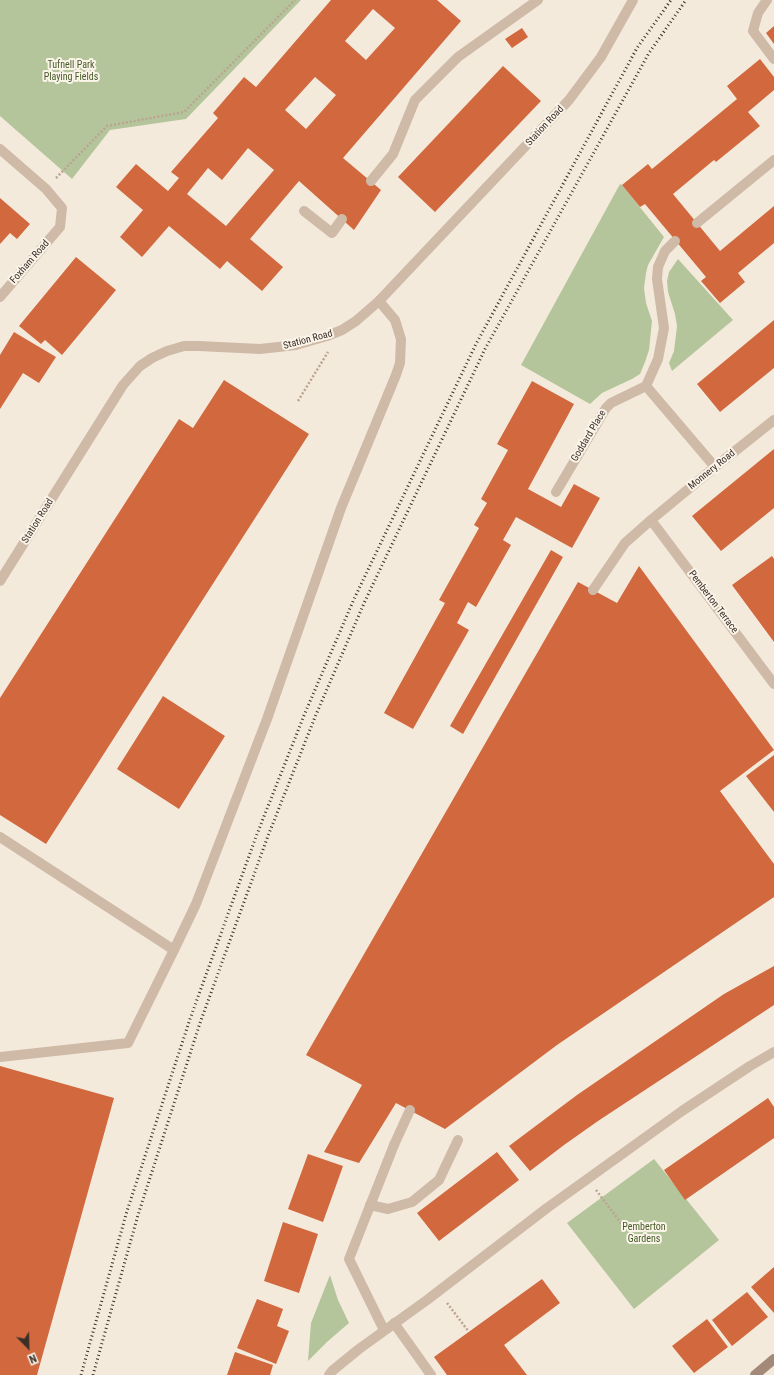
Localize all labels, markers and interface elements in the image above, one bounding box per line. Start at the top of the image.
park label: Tufnell Park Playing Fields [44,59,98,82]
street label: Station Road [523,103,567,149]
street label: Foxham Road [8,238,52,286]
street label: Station Road [282,328,334,352]
street label: Goddard Place [569,408,609,464]
street label: Monnery Road [686,448,738,492]
street label: Station Road [20,496,56,546]
street label: Pemberton Terrace [686,568,740,636]
park label: Pemberton Gardens [622,1221,666,1244]
north arrow [8,1327,48,1367]
text: N [27,1351,39,1366]

